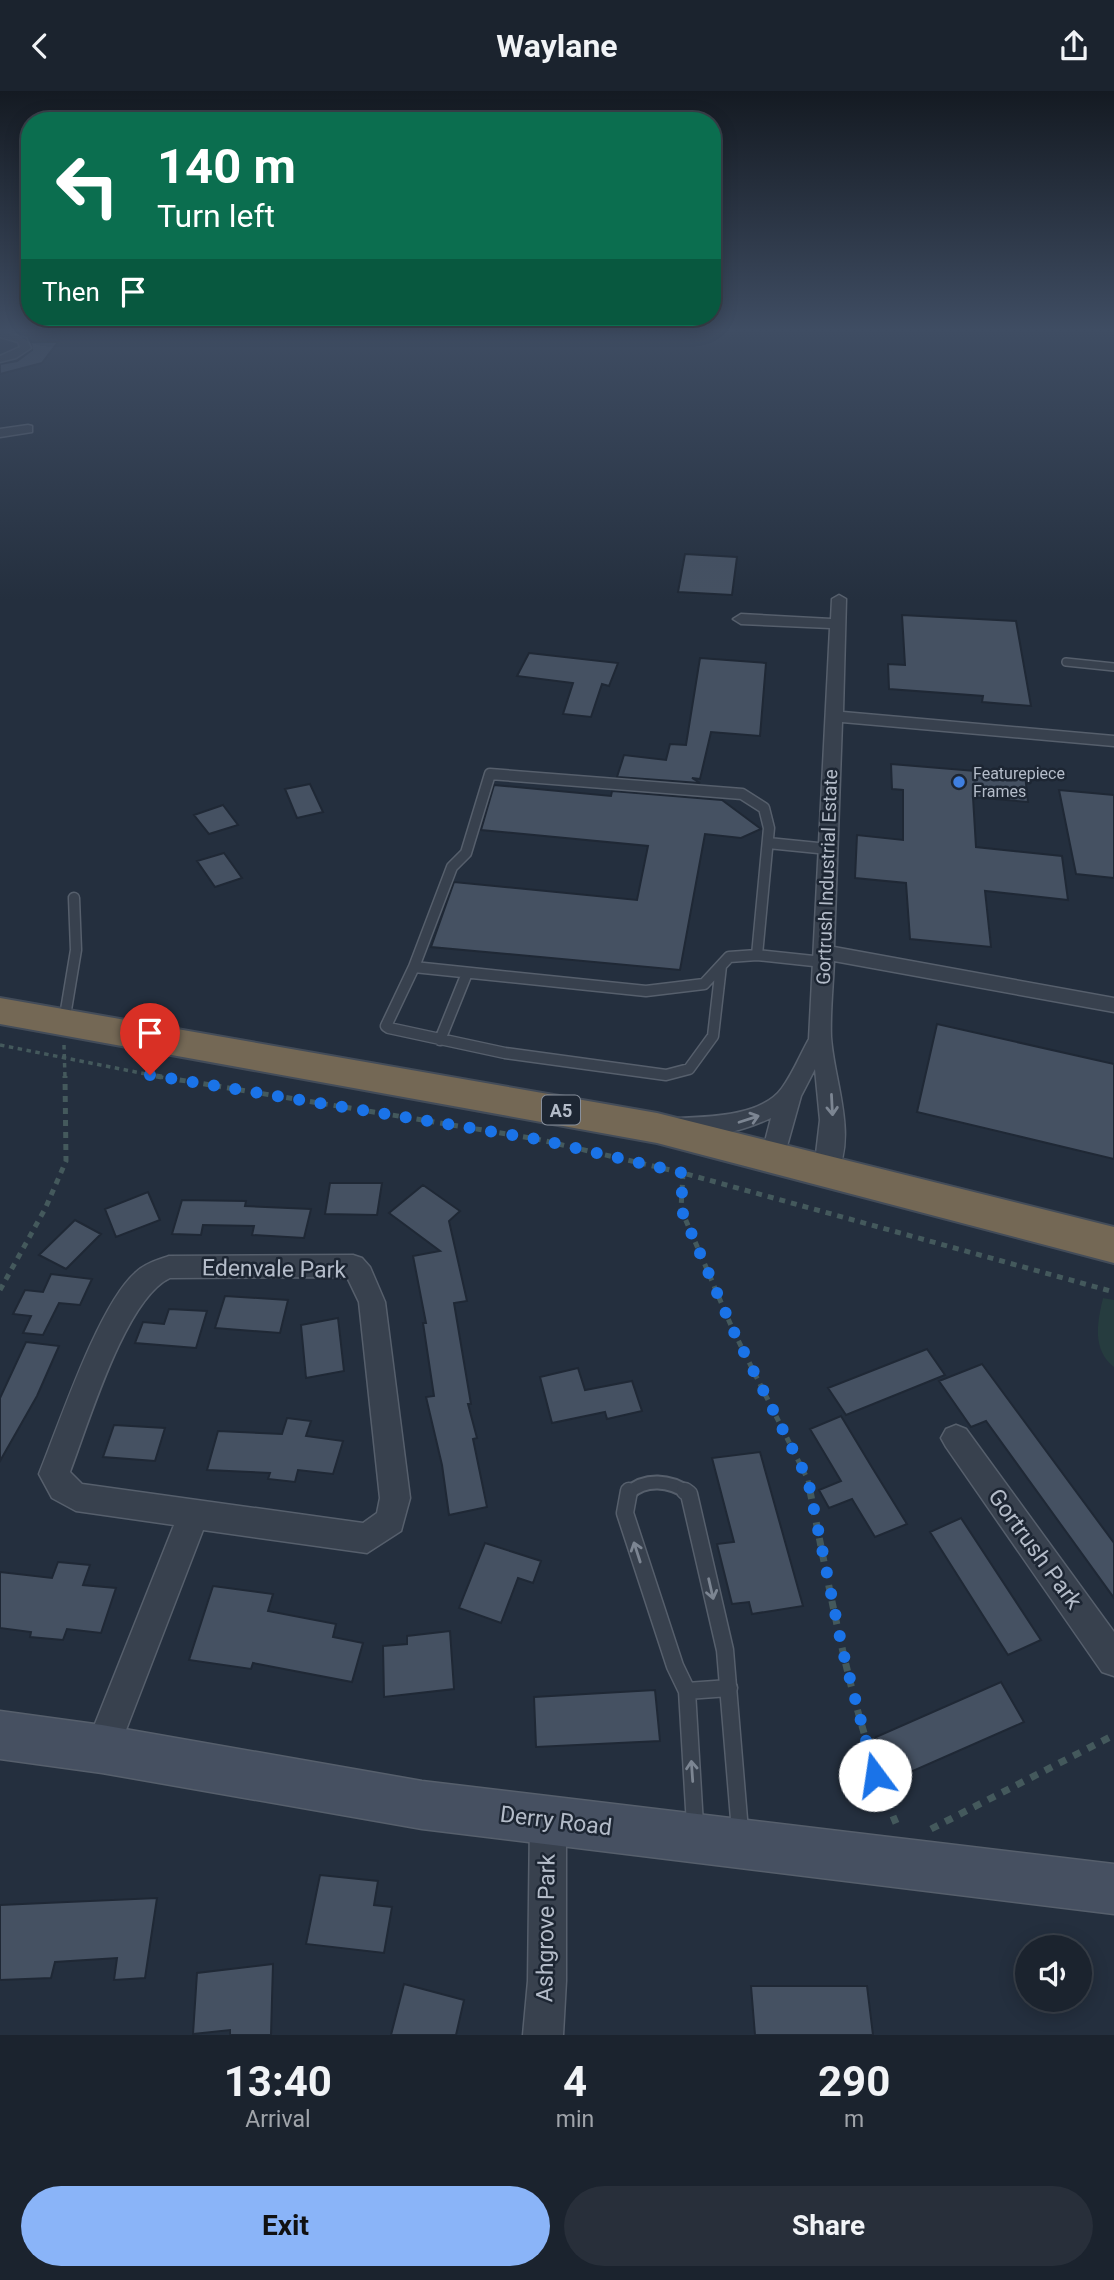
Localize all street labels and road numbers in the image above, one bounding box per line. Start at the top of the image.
street label: Gortrush Industrial Estate [812,769,842,985]
road number: A5 [542,1095,580,1125]
street label: Edenvale Park [202,1254,347,1284]
street label: Gortrush Park [982,1484,1088,1615]
street label: Derry Road [499,1801,613,1841]
street label: Ashgrove Park [531,1853,561,2002]

